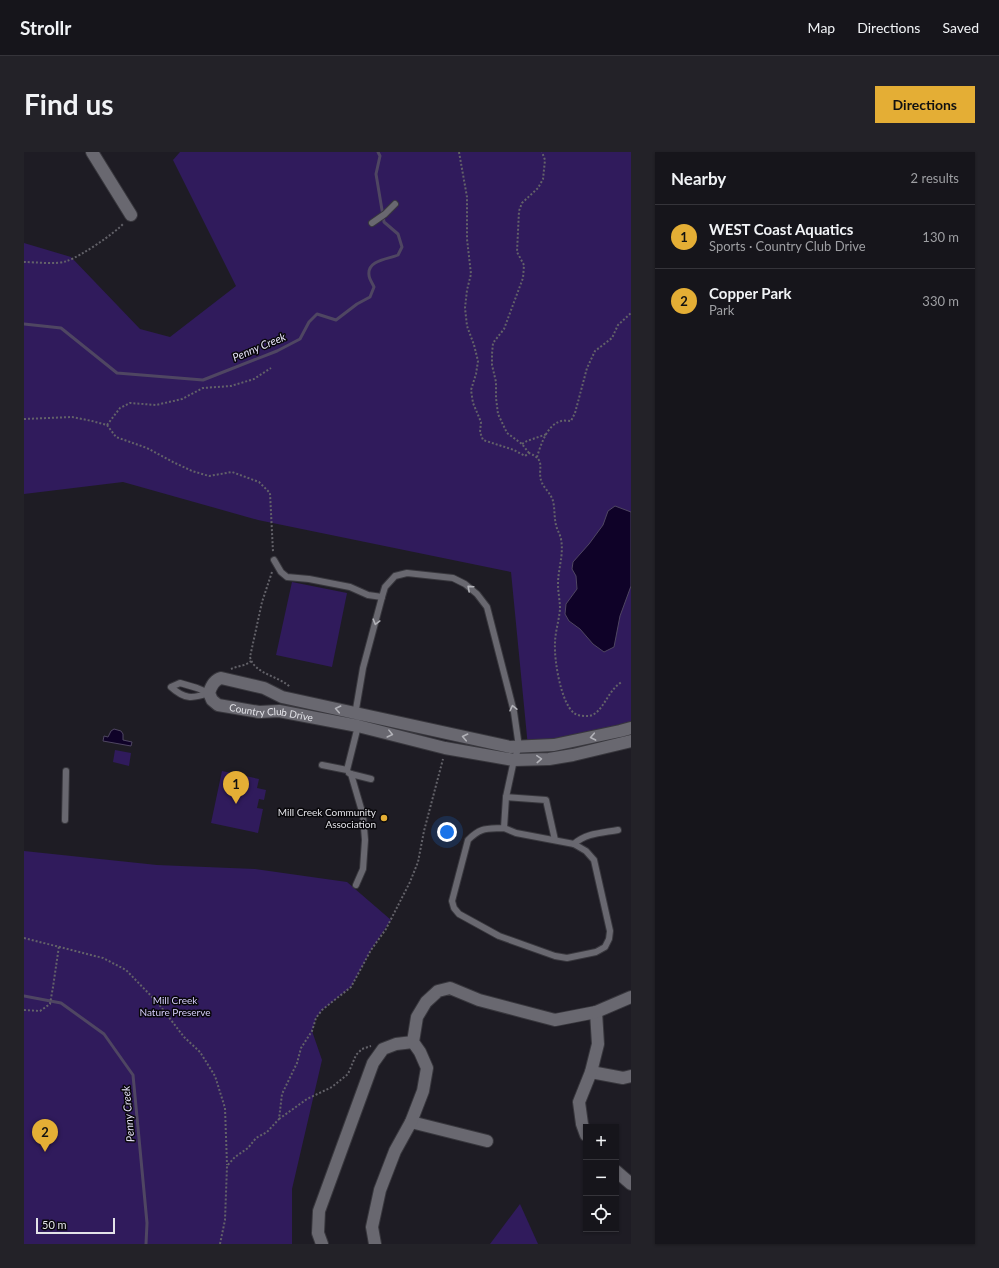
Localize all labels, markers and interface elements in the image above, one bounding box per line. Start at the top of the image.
text: Strollr [20,16,71,39]
text: Map [808,19,835,36]
text: Directions [857,19,920,36]
text: Saved [942,19,979,36]
button: Directions [875,86,975,123]
text: Find us [24,87,114,121]
text: Nearby [671,168,726,189]
text: 2 results [911,170,959,186]
text: WEST Coast Aquatics [709,220,853,238]
text: 1 [680,229,688,245]
text: 130 m [922,229,959,245]
text: Sports · Country Club Drive [709,238,866,254]
text: Copper Park [709,284,792,302]
text: 2 [680,293,688,309]
text: 330 m [922,293,959,309]
text: Park [709,302,734,318]
water label: Penny Creek [230,329,288,364]
one-way arrow [467,586,475,593]
one-way arrow [372,619,380,625]
street label: Country Club Drive [228,701,314,723]
one-way arrow [509,705,517,712]
one-way arrow [335,706,341,714]
one-way arrow [387,730,393,738]
one-way arrow [590,732,596,741]
one-way arrow [462,734,468,742]
one-way arrow [536,755,542,764]
pin: 1 [223,771,249,804]
place label: Mill Creek Community Association [278,806,377,830]
marker: Mill Creek Community Association [379,813,389,823]
your location [437,822,457,842]
park label: Mill Creek Nature Preserve [139,994,211,1018]
water label: Penny Creek [119,1085,136,1143]
pin: 2 [32,1119,58,1152]
map controls [583,1124,619,1232]
button: + [583,1124,619,1160]
button: − [583,1160,619,1196]
button: locate [583,1196,619,1232]
scale bar [36,1216,115,1235]
text: 50 m [42,1218,67,1231]

